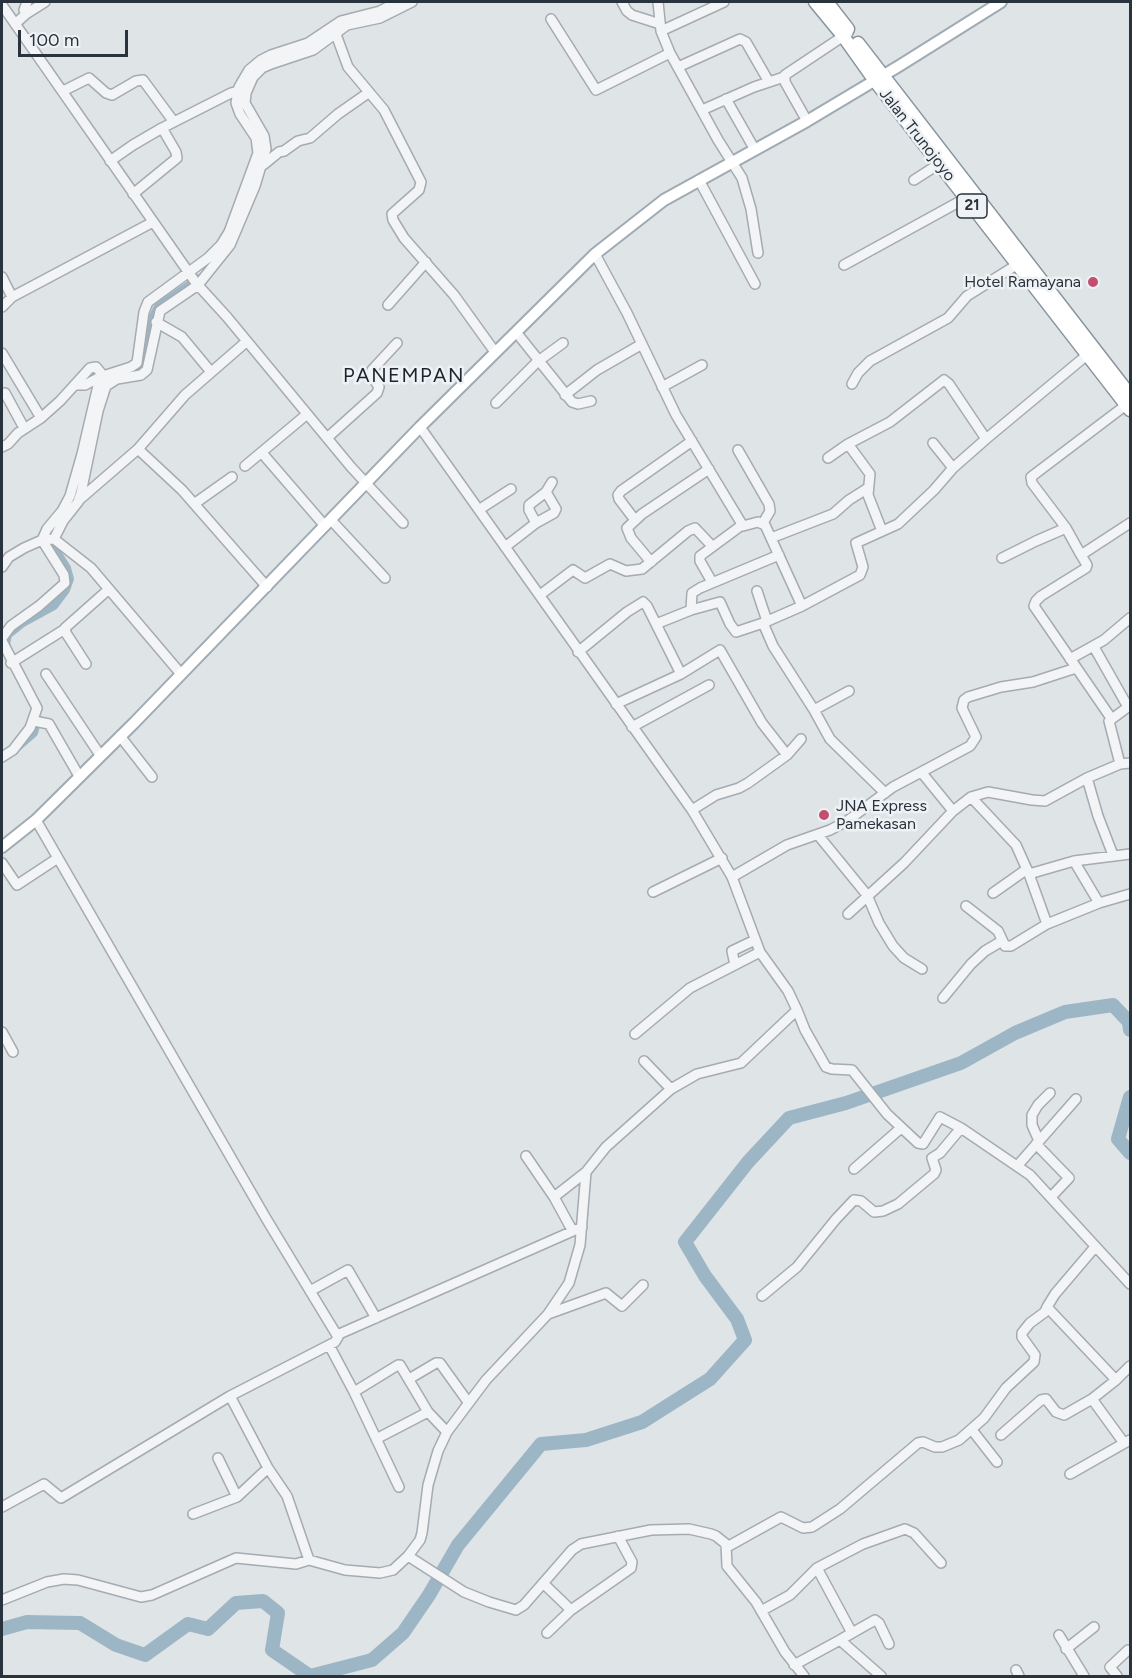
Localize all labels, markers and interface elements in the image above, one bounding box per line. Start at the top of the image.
scale bar [21,18,130,56]
text: 100 m [29,29,79,51]
street label: Jalan Trunojoyo [875,85,959,185]
road number: 21 [957,194,987,218]
place label: Hotel Ramayana [964,272,1081,292]
marker: Hotel Ramayana [1086,275,1100,289]
district label: PANEMPAN [343,364,465,388]
place label: JNA Express Pamekasan [836,796,927,834]
marker: JNA Express Pamekasan [817,808,831,822]

